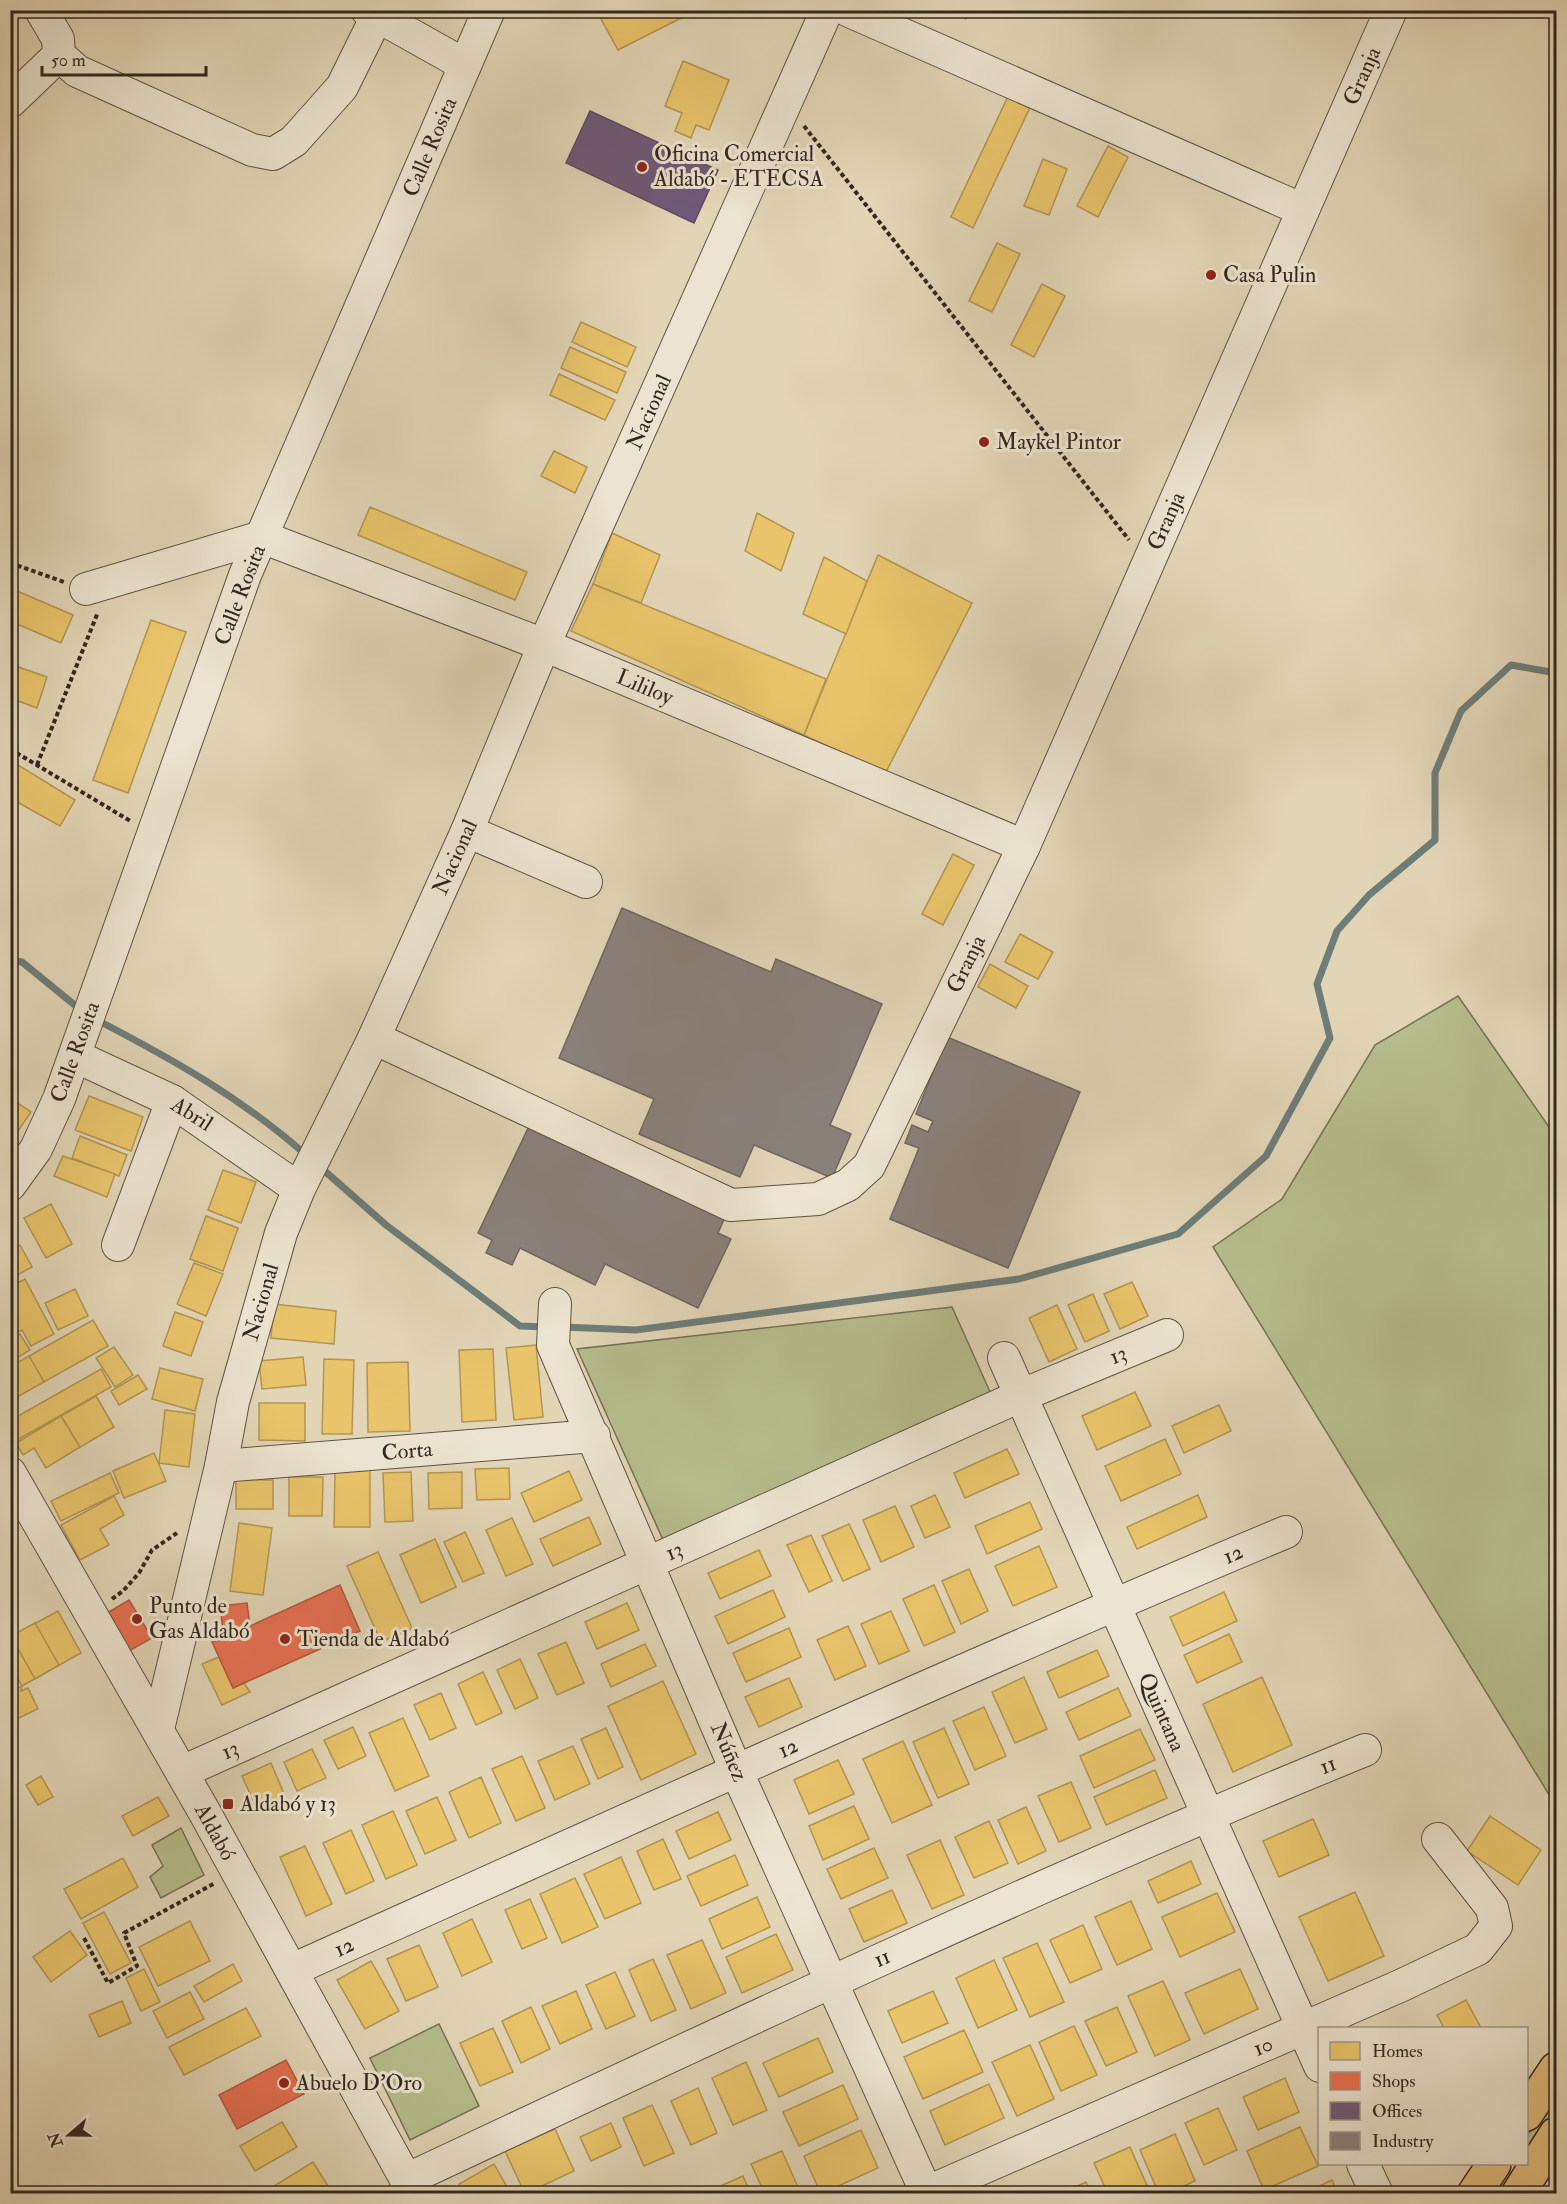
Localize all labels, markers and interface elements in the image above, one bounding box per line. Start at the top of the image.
scale bar [42,39,206,77]
street label: Granja [1337,42,1388,110]
text: 50 m [51,49,86,72]
street label: Calle Rosita [396,92,464,201]
place label: Oficina Comercial Aldabó - ETECSA [653,140,824,193]
marker: Oficina Comercial Aldabó - ETECSA [635,160,649,174]
place label: Casa Pulin [1223,261,1316,289]
marker: Casa Pulin [1204,268,1218,282]
street label: Nacional [620,370,678,454]
place label: Maykel Pintor [996,428,1122,456]
marker: Maykel Pintor [977,435,991,449]
street label: Granja [1141,487,1192,555]
street label: Calle Rosita [208,540,272,649]
street label: Lililoy [612,663,678,712]
street label: Nacional [426,815,484,899]
street label: Granja [940,930,992,998]
street label: Calle Rosita [44,997,107,1106]
street label: Abril [165,1090,219,1138]
street label: Nacional [237,1260,286,1344]
street label: 13 [1105,1339,1131,1371]
street label: Corta [380,1435,435,1467]
street label: 13 [661,1535,687,1567]
street label: 12 [1219,1537,1247,1571]
place label: Punto de Gas Aldabó [149,1592,249,1645]
marker: Punto de Gas Aldabó [130,1612,144,1626]
place label: Tienda de Aldabó [297,1625,449,1653]
marker: Tienda de Aldabó [278,1632,292,1646]
street label: Quintana [1132,1668,1192,1757]
street label: Núñez [704,1718,754,1786]
street label: 12 [774,1731,802,1765]
street label: 13 [217,1734,243,1766]
street label: 11 [1315,1749,1341,1781]
place label: Aldabó y 13 [239,1790,336,1818]
marker: Aldabó y 13 [221,1797,235,1811]
street label: Aldabó [188,1798,242,1865]
street label: 12 [330,1930,358,1964]
street label: 11 [869,1942,895,1974]
legend [1318,2027,1528,2165]
street label: 10 [1249,2029,1277,2063]
text: Homes [1372,2040,1423,2063]
place label: Abuelo D'Oro [295,2069,422,2097]
text: Shops [1372,2070,1415,2093]
marker: Abuelo D'Oro [277,2076,291,2090]
text: Offices [1372,2100,1422,2123]
north arrow [39,2105,99,2165]
text: N [44,2129,68,2151]
text: Industry [1372,2130,1434,2153]

